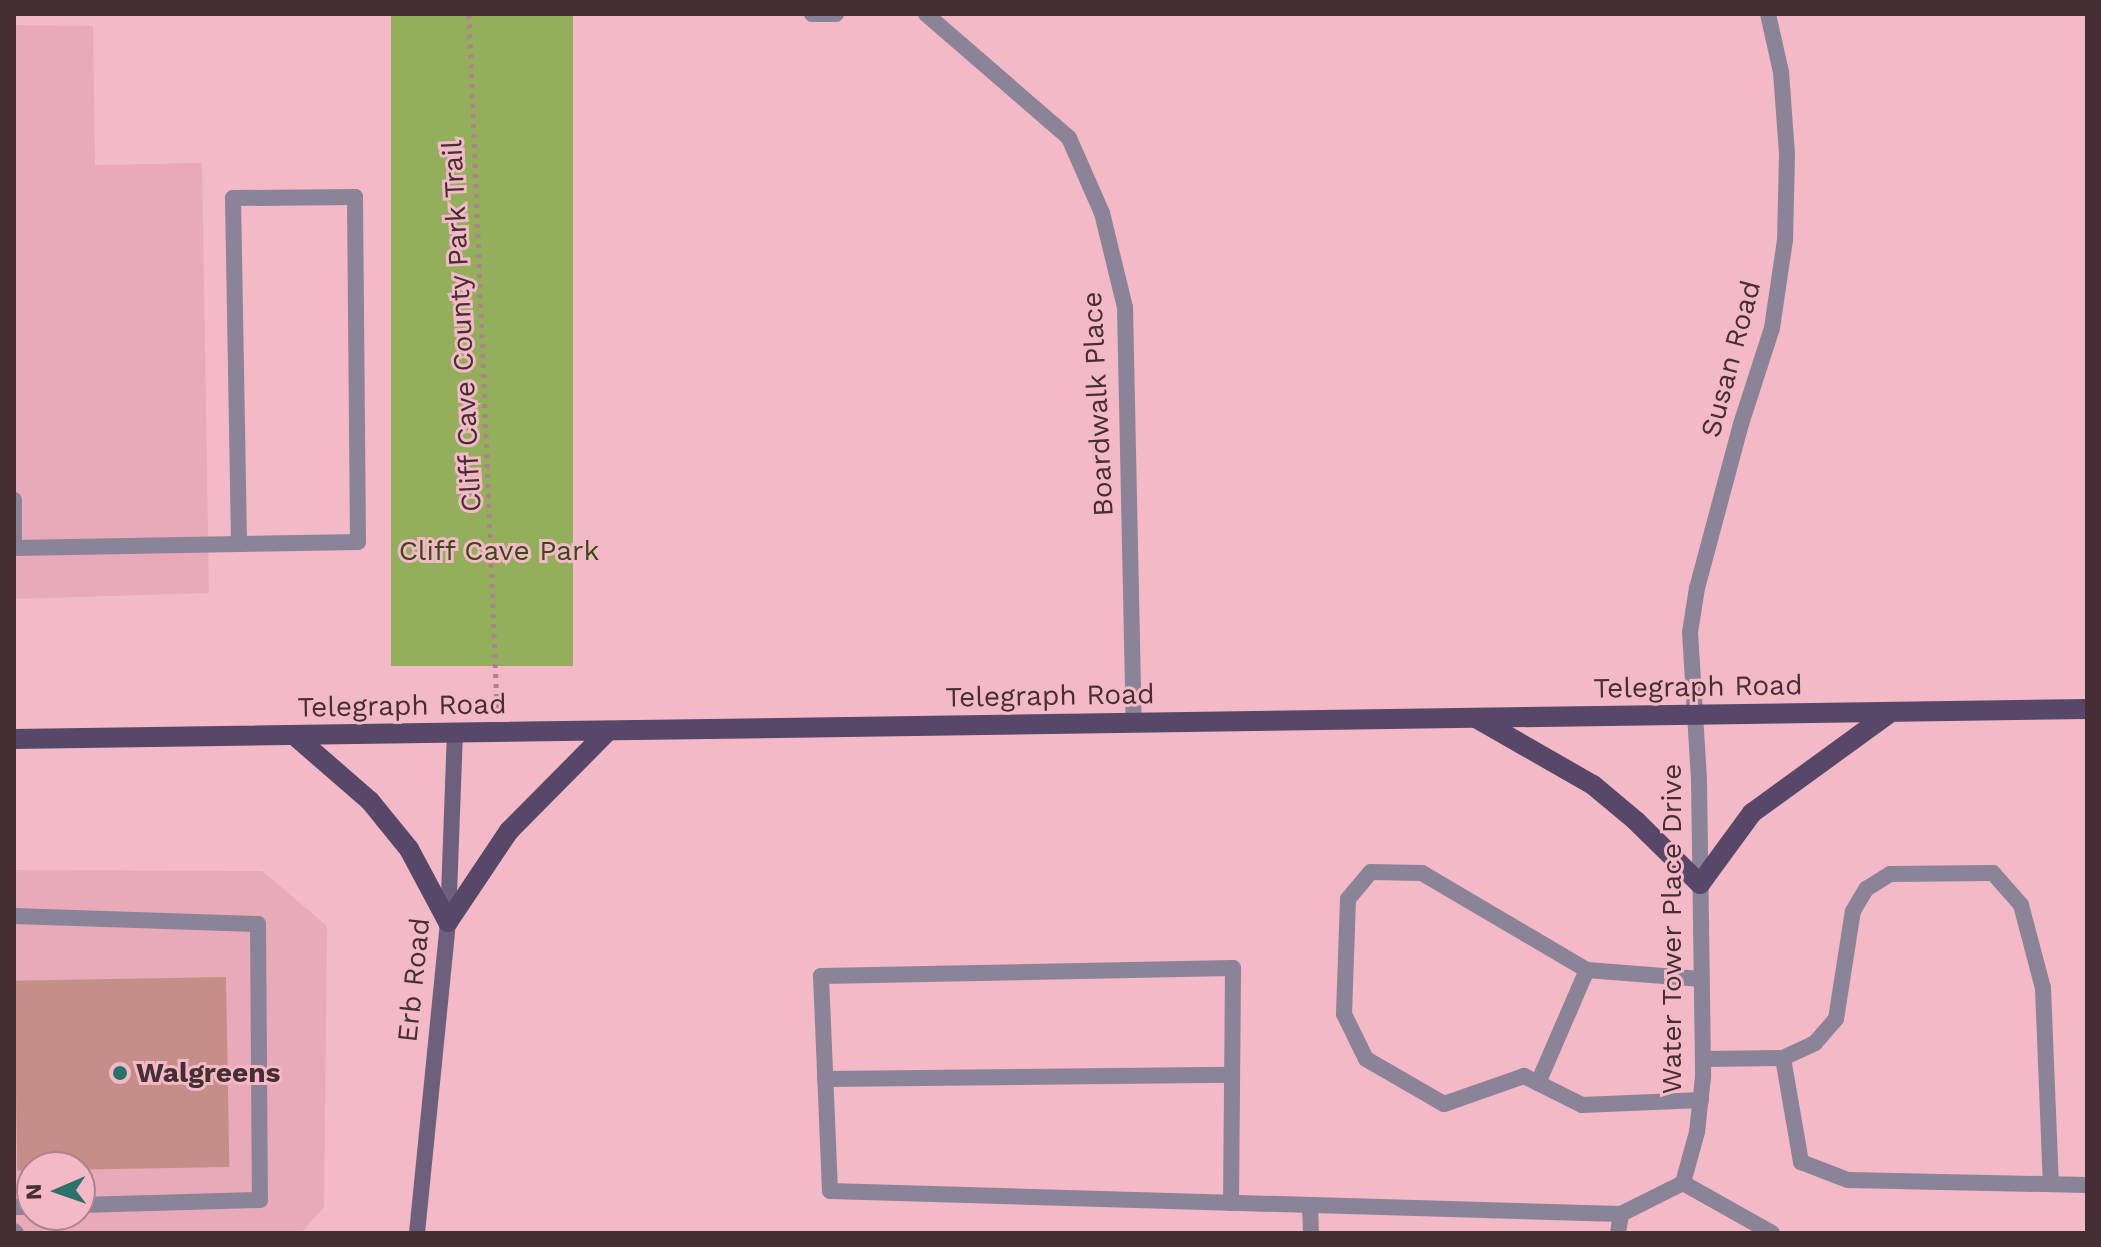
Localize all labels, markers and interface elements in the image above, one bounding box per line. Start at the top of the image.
street label: Cliff Cave County Park Trail [435,138,489,514]
street label: Susan Road [1694,277,1768,441]
street label: Boardwalk Place [1075,290,1121,518]
park label: Cliff Cave Park [398,534,600,568]
street label: Telegraph Road [1593,668,1803,706]
street label: Telegraph Road [945,677,1155,715]
street label: Telegraph Road [297,687,507,725]
street label: Water Tower Place Drive [1655,763,1689,1095]
street label: Erb Road [391,916,437,1044]
place label: Walgreens [136,1056,280,1090]
marker: Walgreens [111,1064,129,1082]
north arrow [16,1151,96,1231]
text: N [21,1183,46,1200]

